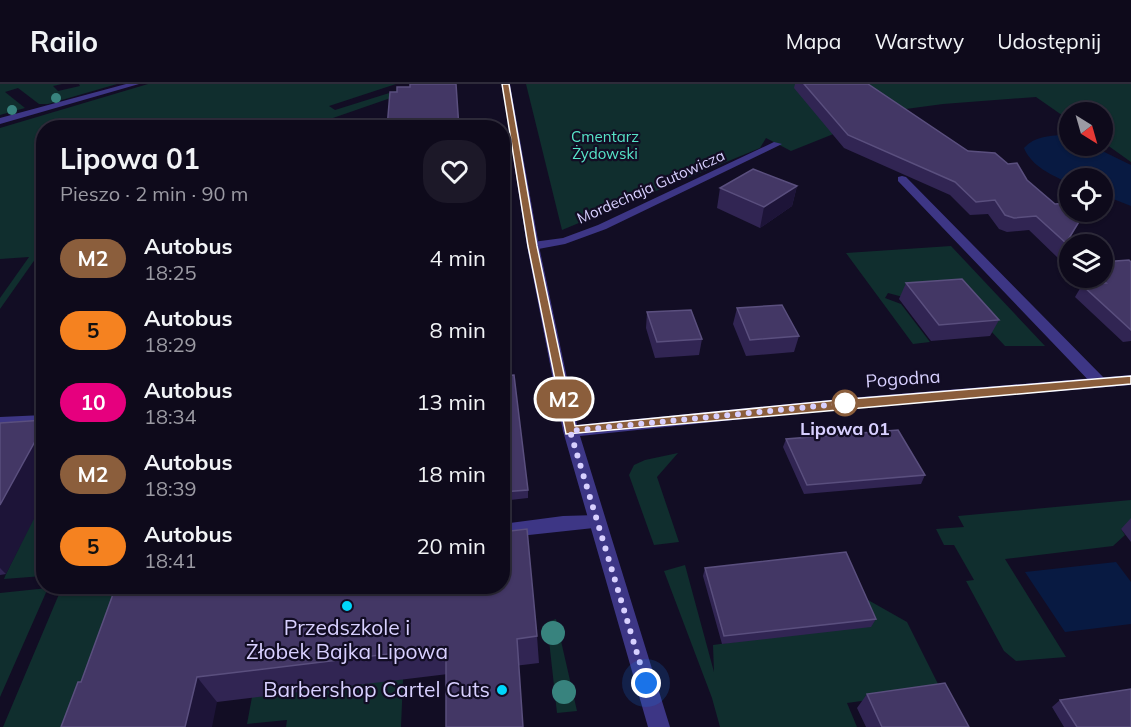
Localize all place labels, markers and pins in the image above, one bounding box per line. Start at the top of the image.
marker: Lipowa 01 [832,390,858,416]
place label: Lipowa 01 [800,417,890,440]
marker: Przedszkole i Żłobek Bajka Lipowa [340,599,354,613]
place label: Przedszkole i Żłobek Bajka Lipowa [246,614,448,664]
place label: Barbershop Cartel Cuts [263,676,490,702]
marker: Barbershop Cartel Cuts [495,683,509,697]

